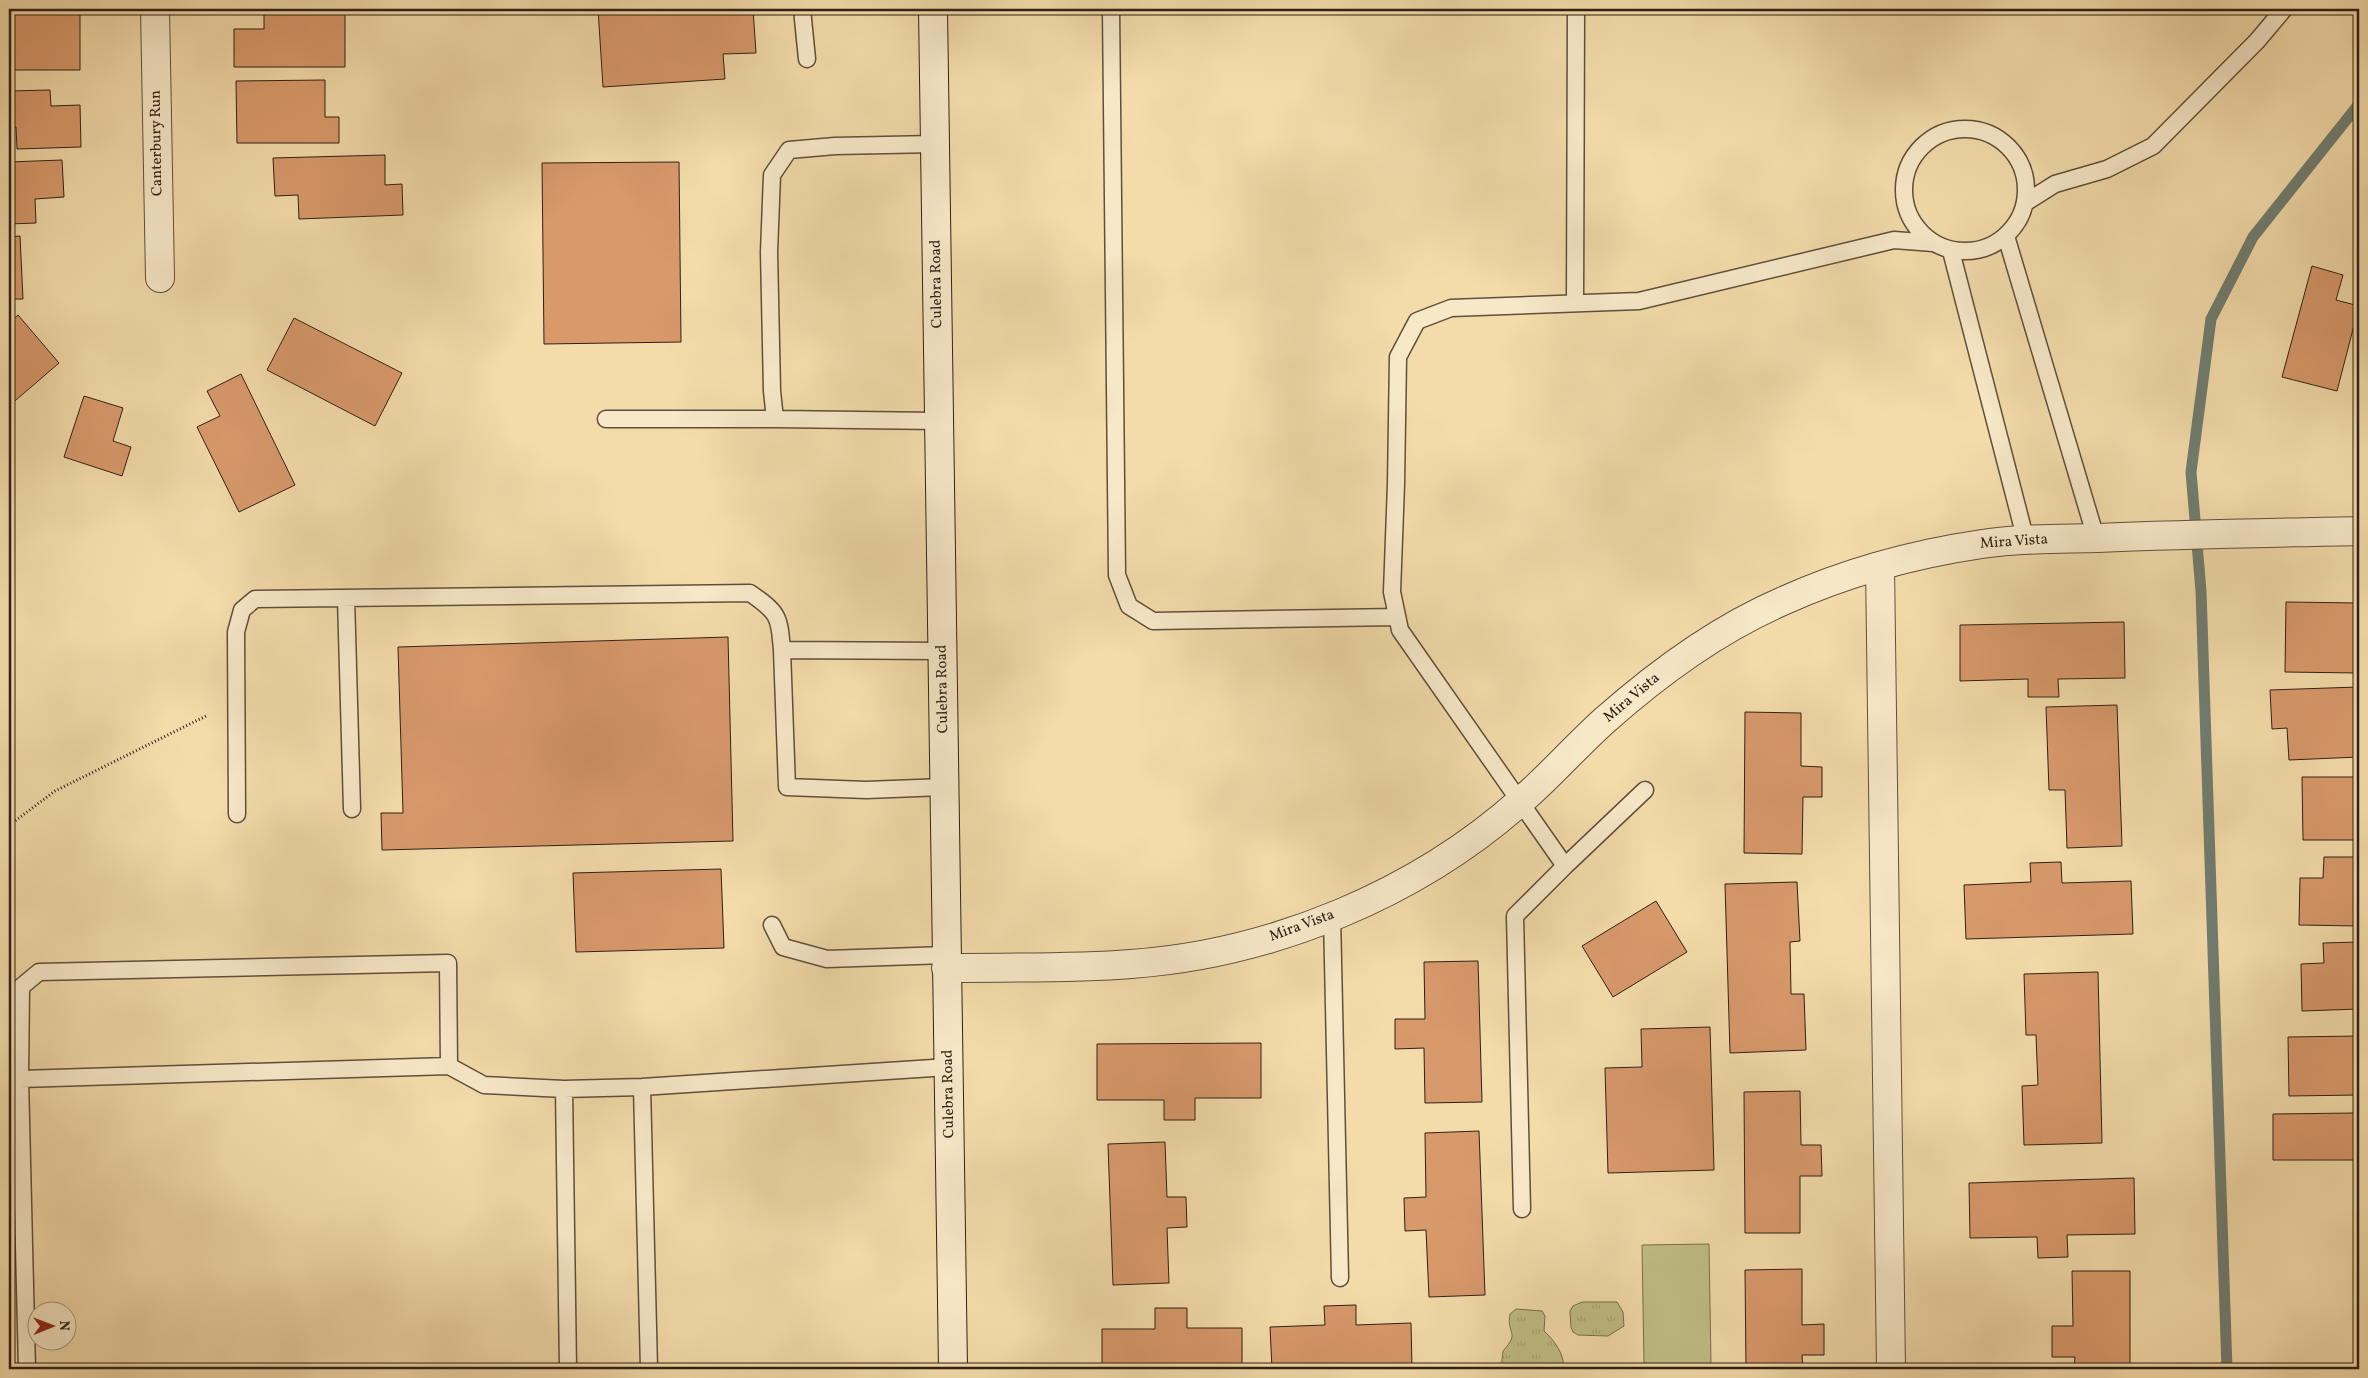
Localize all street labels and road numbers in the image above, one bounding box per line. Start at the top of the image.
street label: Canterbury Run [146,90,168,196]
street label: Culebra Road [926,239,948,329]
street label: Mira Vista [1979,529,2049,555]
street label: Culebra Road [932,644,954,734]
street label: Mira Vista [1599,668,1665,728]
street label: Mira Vista [1266,905,1338,947]
street label: Culebra Road [938,1049,960,1139]

